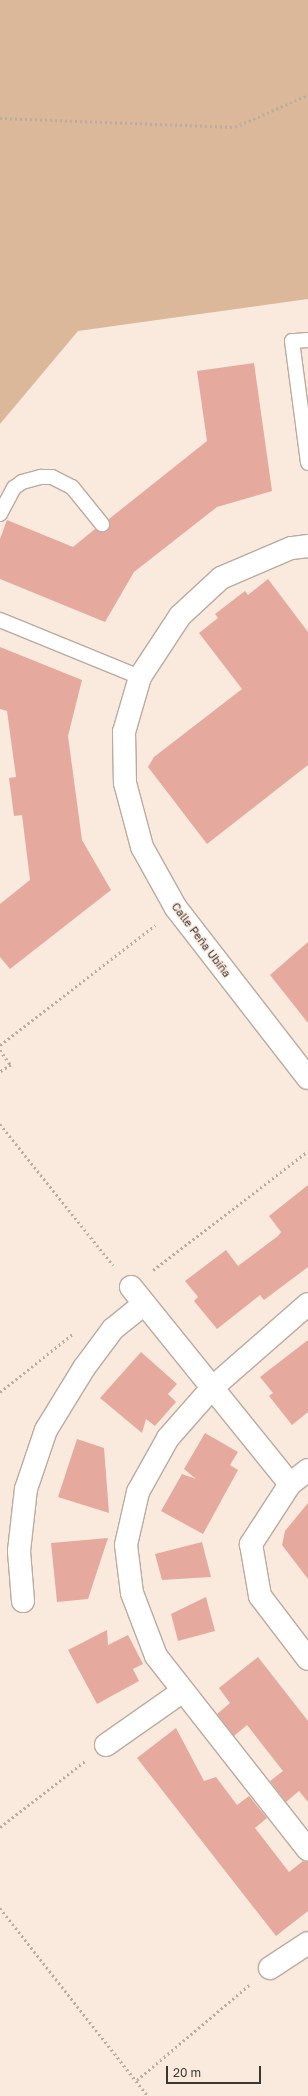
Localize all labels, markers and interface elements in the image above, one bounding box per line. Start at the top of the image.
street label: Calle Peña Ubiña [169,900,233,980]
scale bar [168,2058,263,2084]
text: 20 m [173,2065,201,2080]

